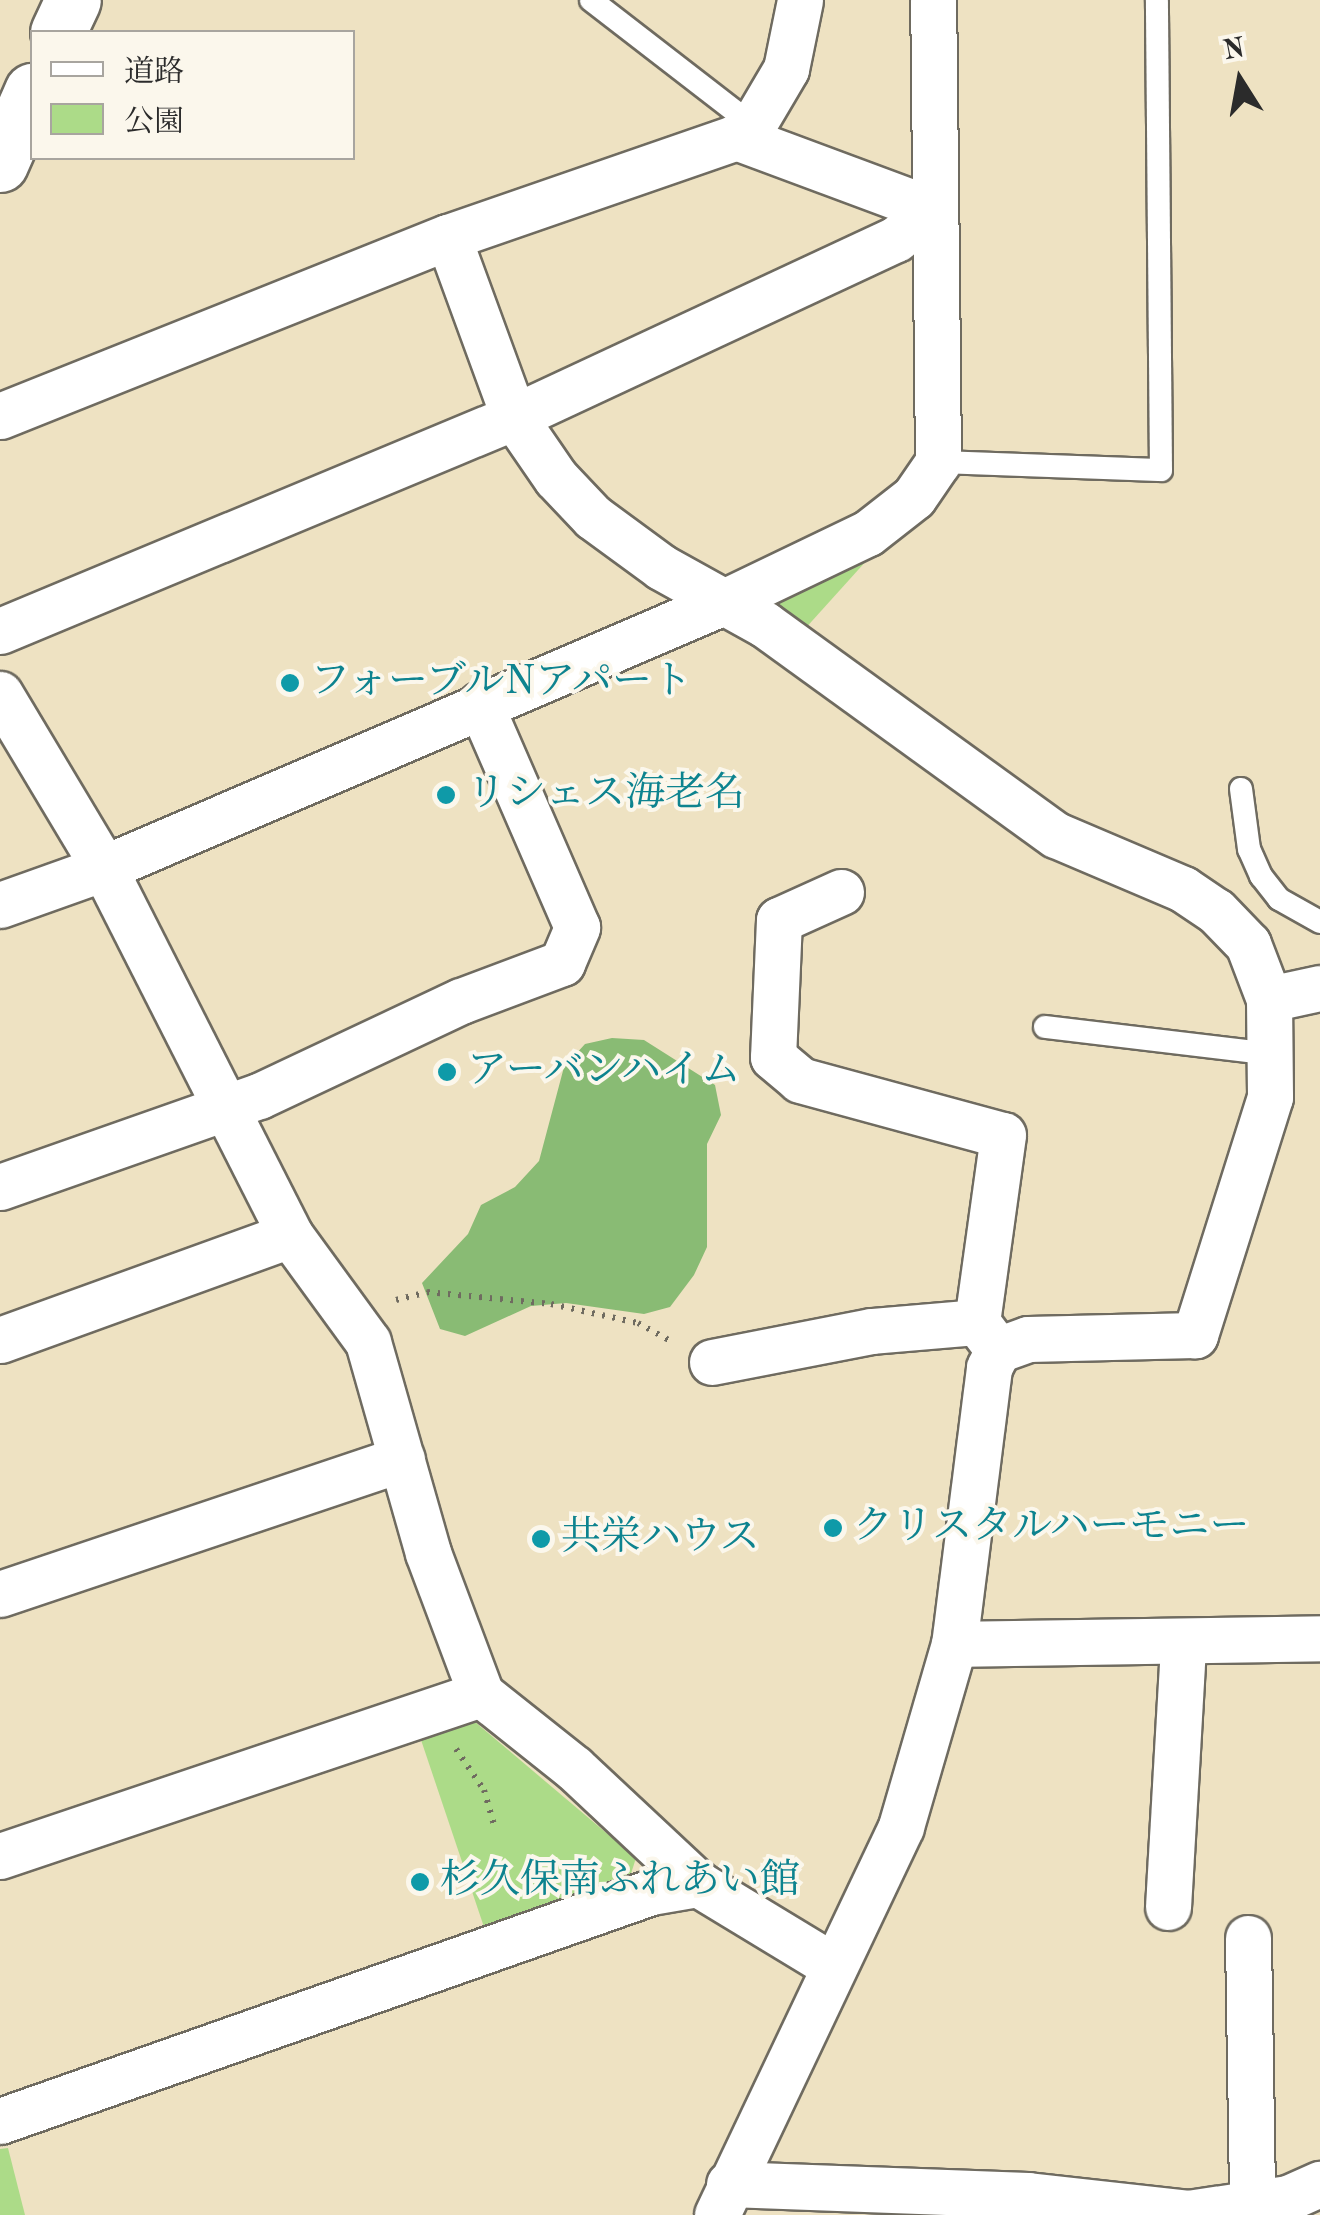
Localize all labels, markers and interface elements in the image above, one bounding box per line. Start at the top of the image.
legend [30,30,355,160]
north arrow [1190,30,1290,130]
text: N [1221,35,1247,66]
text: 道路 [124,58,184,88]
text: 公園 [124,108,184,138]
place label: フォーブルNアパート [310,659,701,707]
marker: フォーブルNアパート [279,672,301,694]
place label: リシェス海老名 [466,771,746,819]
marker: リシェス海老名 [435,784,457,806]
place label: アーバンハイム [467,1048,746,1096]
marker: アーバンハイム [436,1061,458,1083]
place label: クリスタルハーモニー [853,1504,1253,1552]
place label: 共栄ハウス [561,1515,761,1563]
marker: クリスタルハーモニー [822,1517,844,1539]
marker: 共栄ハウス [530,1528,552,1550]
place label: 杉久保南ふれあい館 [440,1858,800,1906]
marker: 杉久保南ふれあい館 [409,1871,431,1893]

